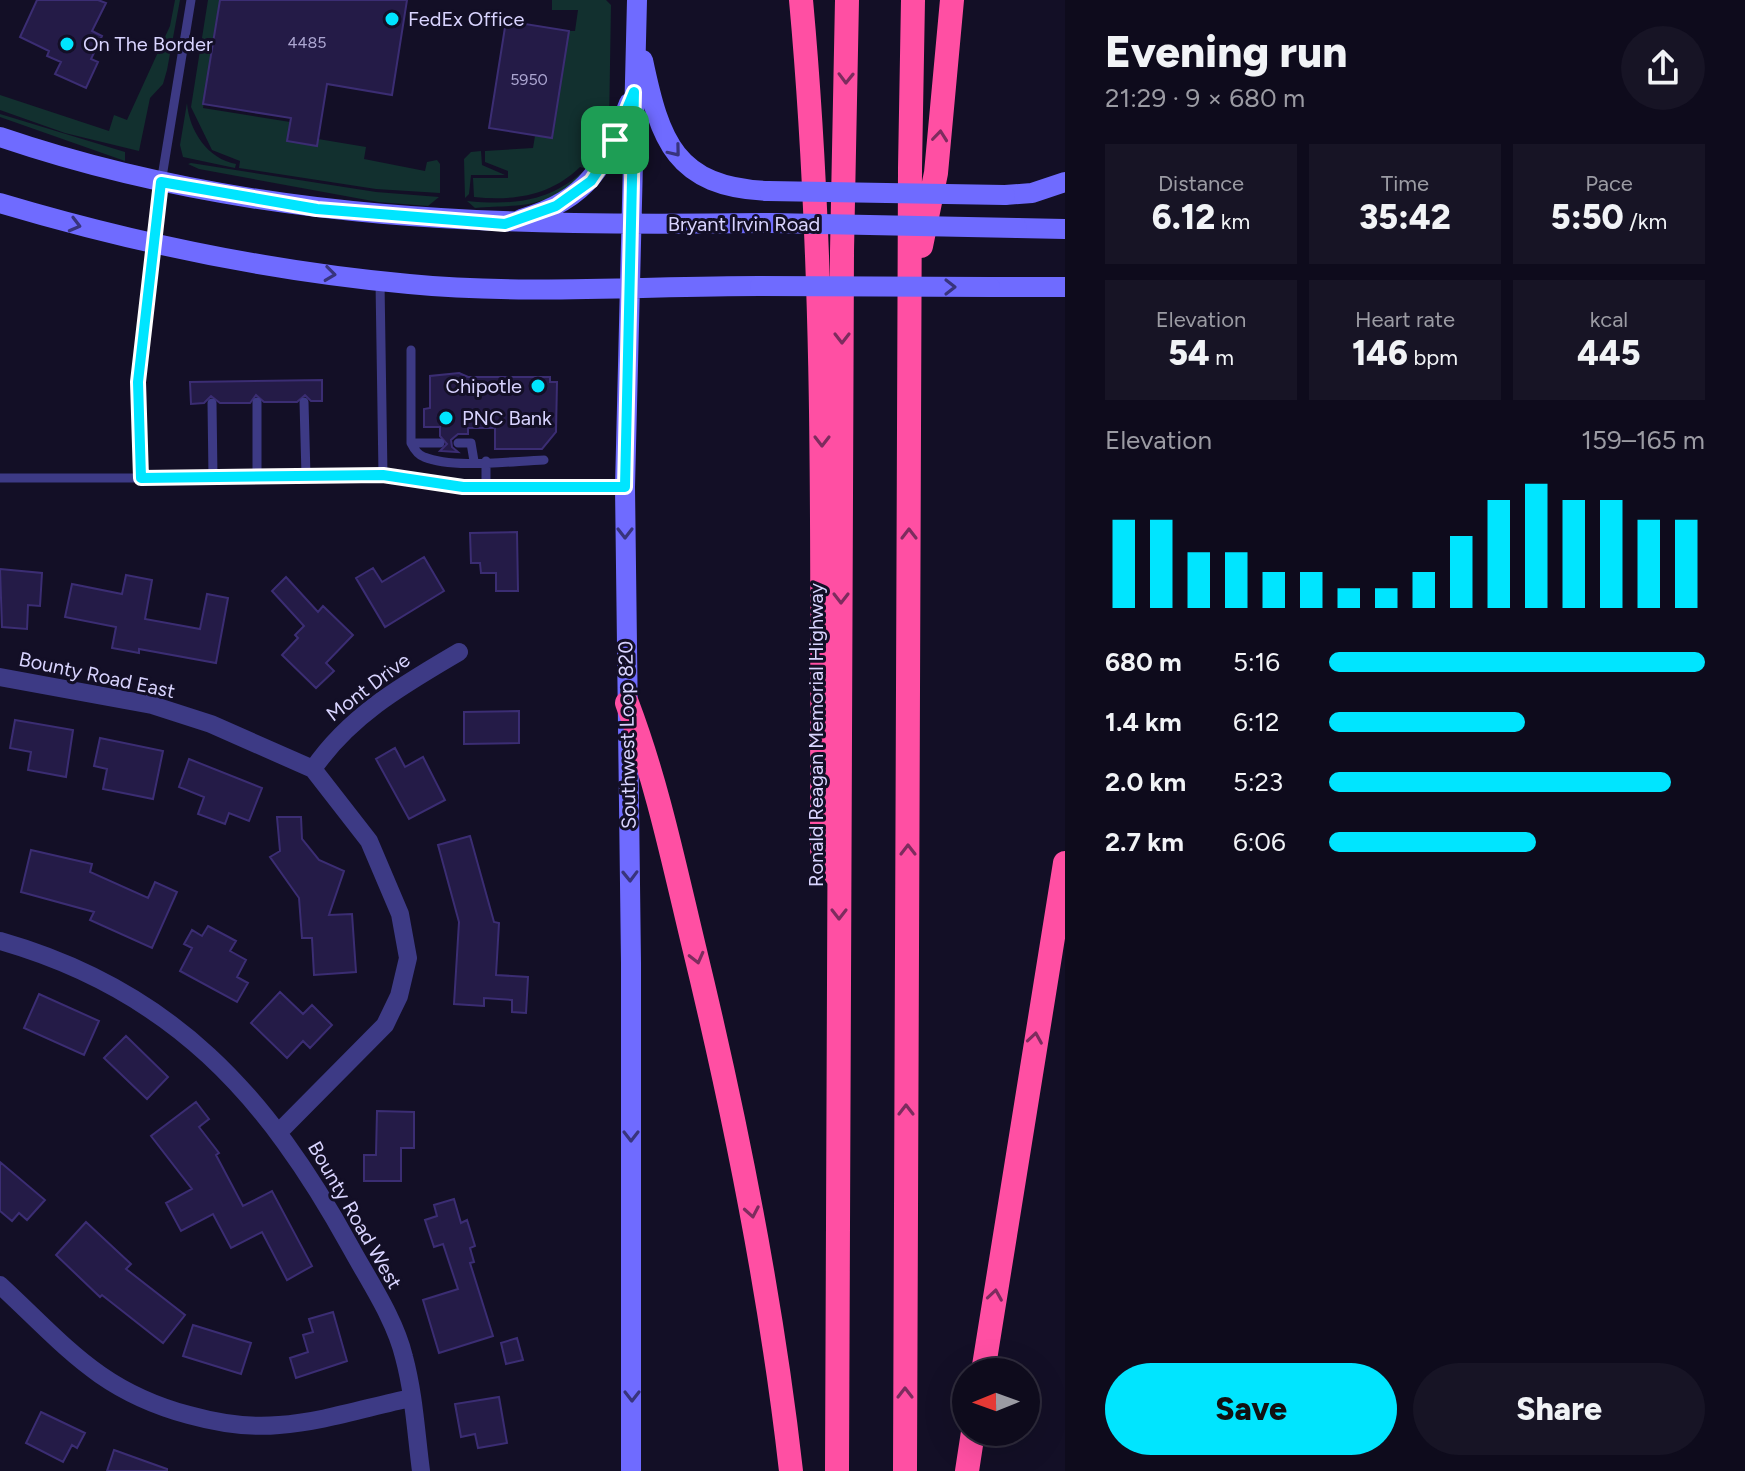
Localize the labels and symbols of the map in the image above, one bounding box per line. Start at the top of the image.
place label: FedEx Office [408,7,524,31]
marker: FedEx Office [383,10,401,28]
place label: On The Border [83,32,213,56]
house number: 4485 [288,33,326,52]
marker: On The Border [58,35,76,53]
house number: 5950 [510,70,548,89]
one-way arrow [837,72,854,85]
pin [581,106,649,174]
one-way arrow [932,129,949,142]
one-way arrow [665,142,680,156]
street label: Bryant Irvin Road [668,212,820,236]
one-way arrow [67,215,81,232]
one-way arrow [324,266,337,283]
one-way arrow [944,278,957,295]
one-way arrow [833,332,850,345]
place label: Chipotle [445,374,522,398]
marker: Chipotle [529,377,547,395]
place label: PNC Bank [462,406,552,430]
marker: PNC Bank [437,409,455,427]
one-way arrow [813,435,831,448]
one-way arrow [616,527,634,540]
one-way arrow [901,527,918,540]
street label: Ronald Reagan Memorial Highway [804,582,828,887]
one-way arrow [832,592,850,605]
street label: Southwest Loop 820 [613,641,641,829]
street label: Bounty Road East [17,647,177,703]
street label: Mont Drive [321,648,415,726]
one-way arrow [899,843,916,856]
one-way arrow [621,870,639,883]
one-way arrow [831,908,848,921]
one-way arrow [687,950,704,964]
one-way arrow [1026,1031,1043,1045]
one-way arrow [897,1103,915,1116]
one-way arrow [622,1130,640,1143]
street label: Bounty Road West [303,1137,407,1293]
one-way arrow [742,1205,759,1219]
one-way arrow [986,1288,1003,1302]
north arrow [952,1358,1040,1446]
one-way arrow [896,1386,914,1399]
one-way arrow [623,1390,641,1403]

